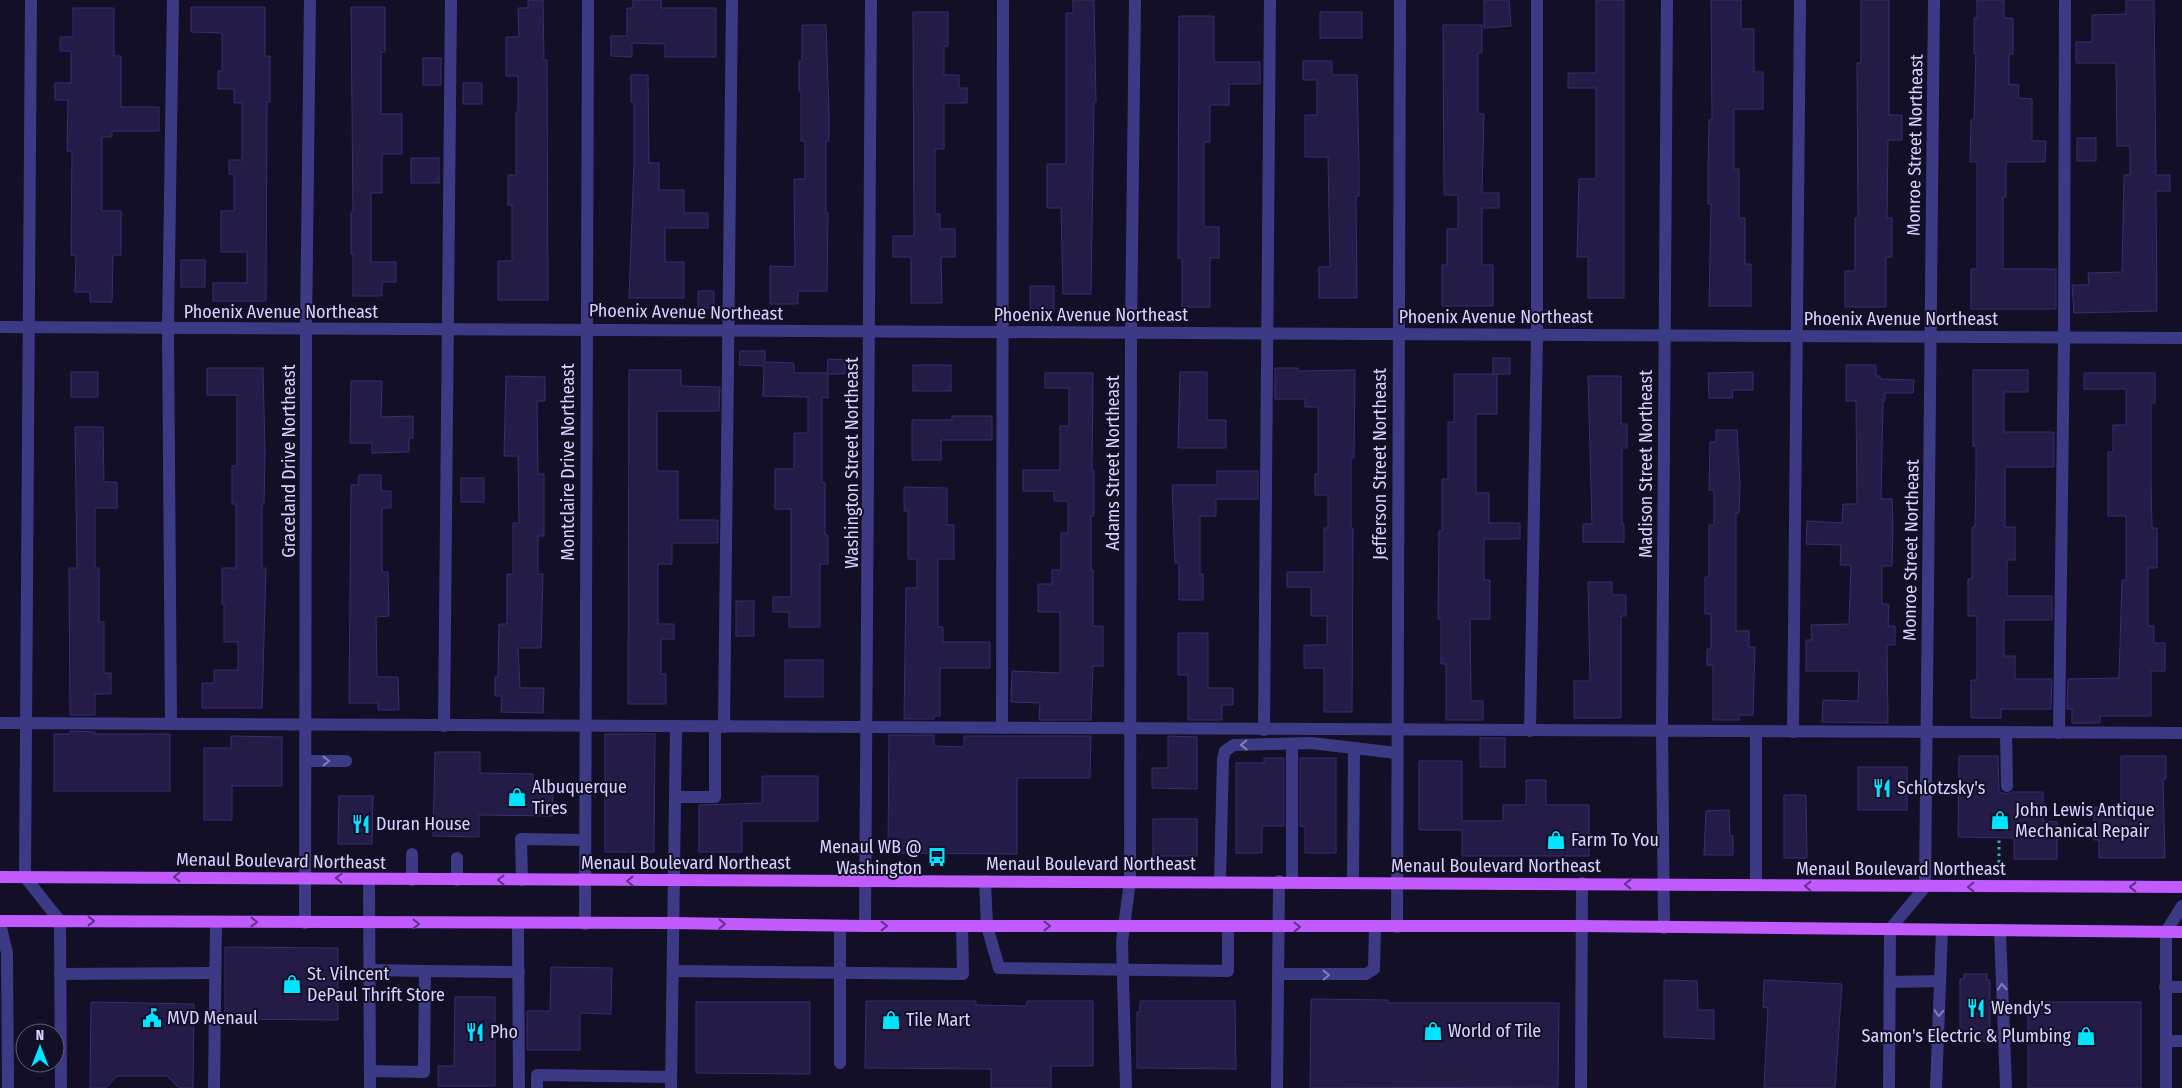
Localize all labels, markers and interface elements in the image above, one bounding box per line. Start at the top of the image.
street label: Monroe Street Northeast [1902,54,1928,236]
street label: Phoenix Avenue Northeast [589,299,783,325]
street label: Phoenix Avenue Northeast [184,301,378,323]
street label: Phoenix Avenue Northeast [994,304,1188,326]
street label: Phoenix Avenue Northeast [1399,306,1593,328]
street label: Phoenix Avenue Northeast [1804,308,1998,330]
street label: Washington Street Northeast [841,357,863,569]
street label: Montclaire Drive Northeast [557,363,579,561]
street label: Graceland Drive Northeast [278,364,300,558]
street label: Jefferson Street Northeast [1369,368,1391,560]
street label: Madison Street Northeast [1635,370,1657,558]
street label: Adams Street Northeast [1102,375,1124,551]
street label: Monroe Street Northeast [1898,459,1924,641]
one-way arrow [1239,739,1247,750]
one-way arrow [322,756,330,766]
place label: Albuquerque Tires [532,776,627,819]
restaurant icon: Schlotzsky's [1871,777,1893,799]
place label: Schlotzsky's [1897,777,1986,799]
shop icon: Albuquerque Tires [506,786,528,808]
place label: John Lewis Antique Mechanical Repair [2015,799,2155,842]
shop icon: John Lewis Antique Mechanical Repair [1989,809,2011,831]
restaurant icon: Duran House [350,813,372,835]
place label: Duran House [376,813,471,835]
shop icon: Farm To You [1545,829,1567,851]
place label: Farm To You [1571,829,1659,851]
place label: Menaul WB @ Washington [819,836,922,879]
bus stop icon: Menaul WB @ Washington [926,846,948,868]
street label: Menaul Boulevard Northeast [176,848,386,874]
street label: Menaul Boulevard Northeast [581,852,791,874]
street label: Menaul Boulevard Northeast [986,853,1196,875]
street label: Menaul Boulevard Northeast [1391,855,1601,877]
street label: Menaul Boulevard Northeast [1796,858,2006,880]
one-way arrow [172,872,180,882]
one-way arrow [335,873,342,883]
one-way arrow [497,875,505,885]
one-way arrow [625,876,633,886]
one-way arrow [1624,879,1632,889]
one-way arrow [1804,881,1812,891]
one-way arrow [1967,882,1974,892]
one-way arrow [2129,882,2137,892]
one-way arrow [88,916,96,926]
one-way arrow [250,917,258,927]
one-way arrow [413,919,421,929]
one-way arrow [718,919,726,929]
one-way arrow [881,921,889,931]
one-way arrow [1044,921,1051,931]
one-way arrow [1294,922,1301,932]
place label: St. Vilncent DePaul Thrift Store [307,963,445,1006]
one-way arrow [1322,970,1330,981]
shop icon: St. Vilncent DePaul Thrift Store [281,973,303,995]
one-way arrow [1997,983,2008,991]
restaurant icon: Wendy's [1965,997,1987,1019]
place label: Wendy's [1991,997,2052,1019]
public building icon: MVD Menaul [141,1007,163,1029]
place label: MVD Menaul [167,1007,258,1029]
shop icon: Tile Mart [880,1009,902,1031]
place label: Tile Mart [906,1009,971,1031]
one-way arrow [1933,1010,1944,1018]
shop icon: World of Tile [1422,1020,1444,1042]
place label: World of Tile [1448,1020,1541,1042]
restaurant icon: Pho [464,1021,486,1043]
place label: Pho [490,1021,518,1043]
north arrow [15,1023,65,1073]
place label: Samon's Electric & Plumbing [1862,1025,2072,1047]
shop icon: Samon's Electric & Plumbing [2075,1025,2097,1047]
text: N [36,1027,44,1044]

